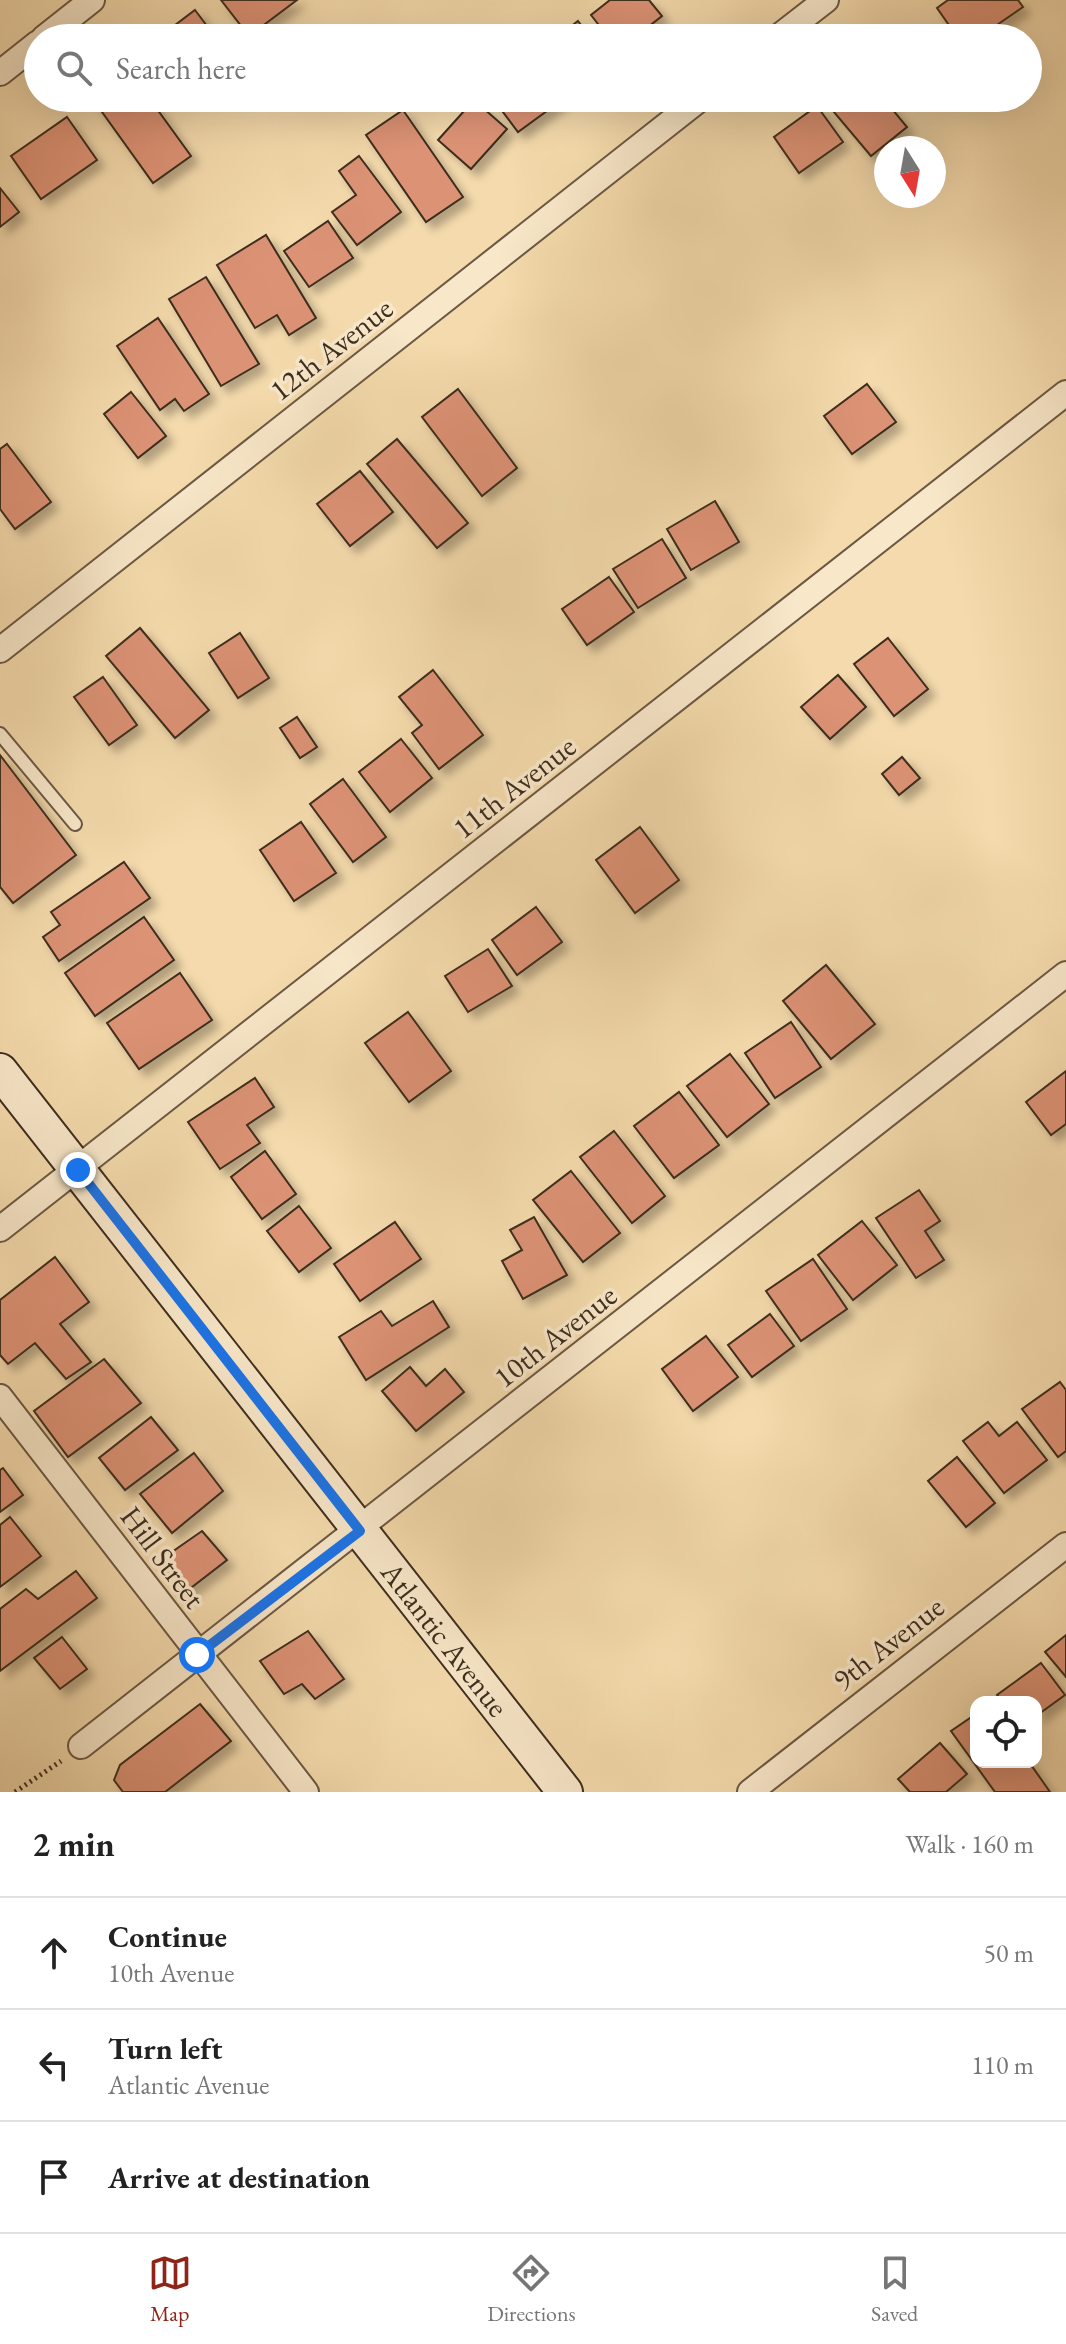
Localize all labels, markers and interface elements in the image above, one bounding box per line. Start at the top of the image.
search box [24,24,1042,112]
icon: search [52,46,96,90]
text: Search here [116,49,246,88]
north arrow [874,136,946,208]
street label: 12th Avenue [262,289,400,409]
street label: 11th Avenue [445,727,583,847]
route end [60,1152,96,1188]
street label: 10th Avenue [486,1276,624,1396]
street label: Hill Street [112,1498,214,1616]
street label: Atlantic Avenue [372,1553,518,1724]
street label: 9th Avenue [824,1587,952,1699]
route start [179,1637,215,1673]
map controls [970,1696,1042,1768]
button: locate [970,1696,1042,1768]
text: 2 min [32,1822,115,1866]
text: Walk · 160 m [906,1827,1034,1861]
text: Continue [108,1917,227,1956]
icon: ahead [32,1931,76,1975]
text: 50 m [984,1936,1034,1970]
text: 10th Avenue [108,1956,234,1990]
text: Turn left [108,2029,222,2068]
icon: left [32,2043,76,2087]
text: 110 m [971,2048,1034,2082]
text: Atlantic Avenue [108,2068,269,2102]
icon: arrive [32,2155,76,2199]
text: Arrive at destination [108,2158,370,2197]
tab: Map [148,2251,192,2328]
tab: Directions [487,2251,576,2328]
tab: Saved [871,2251,918,2328]

